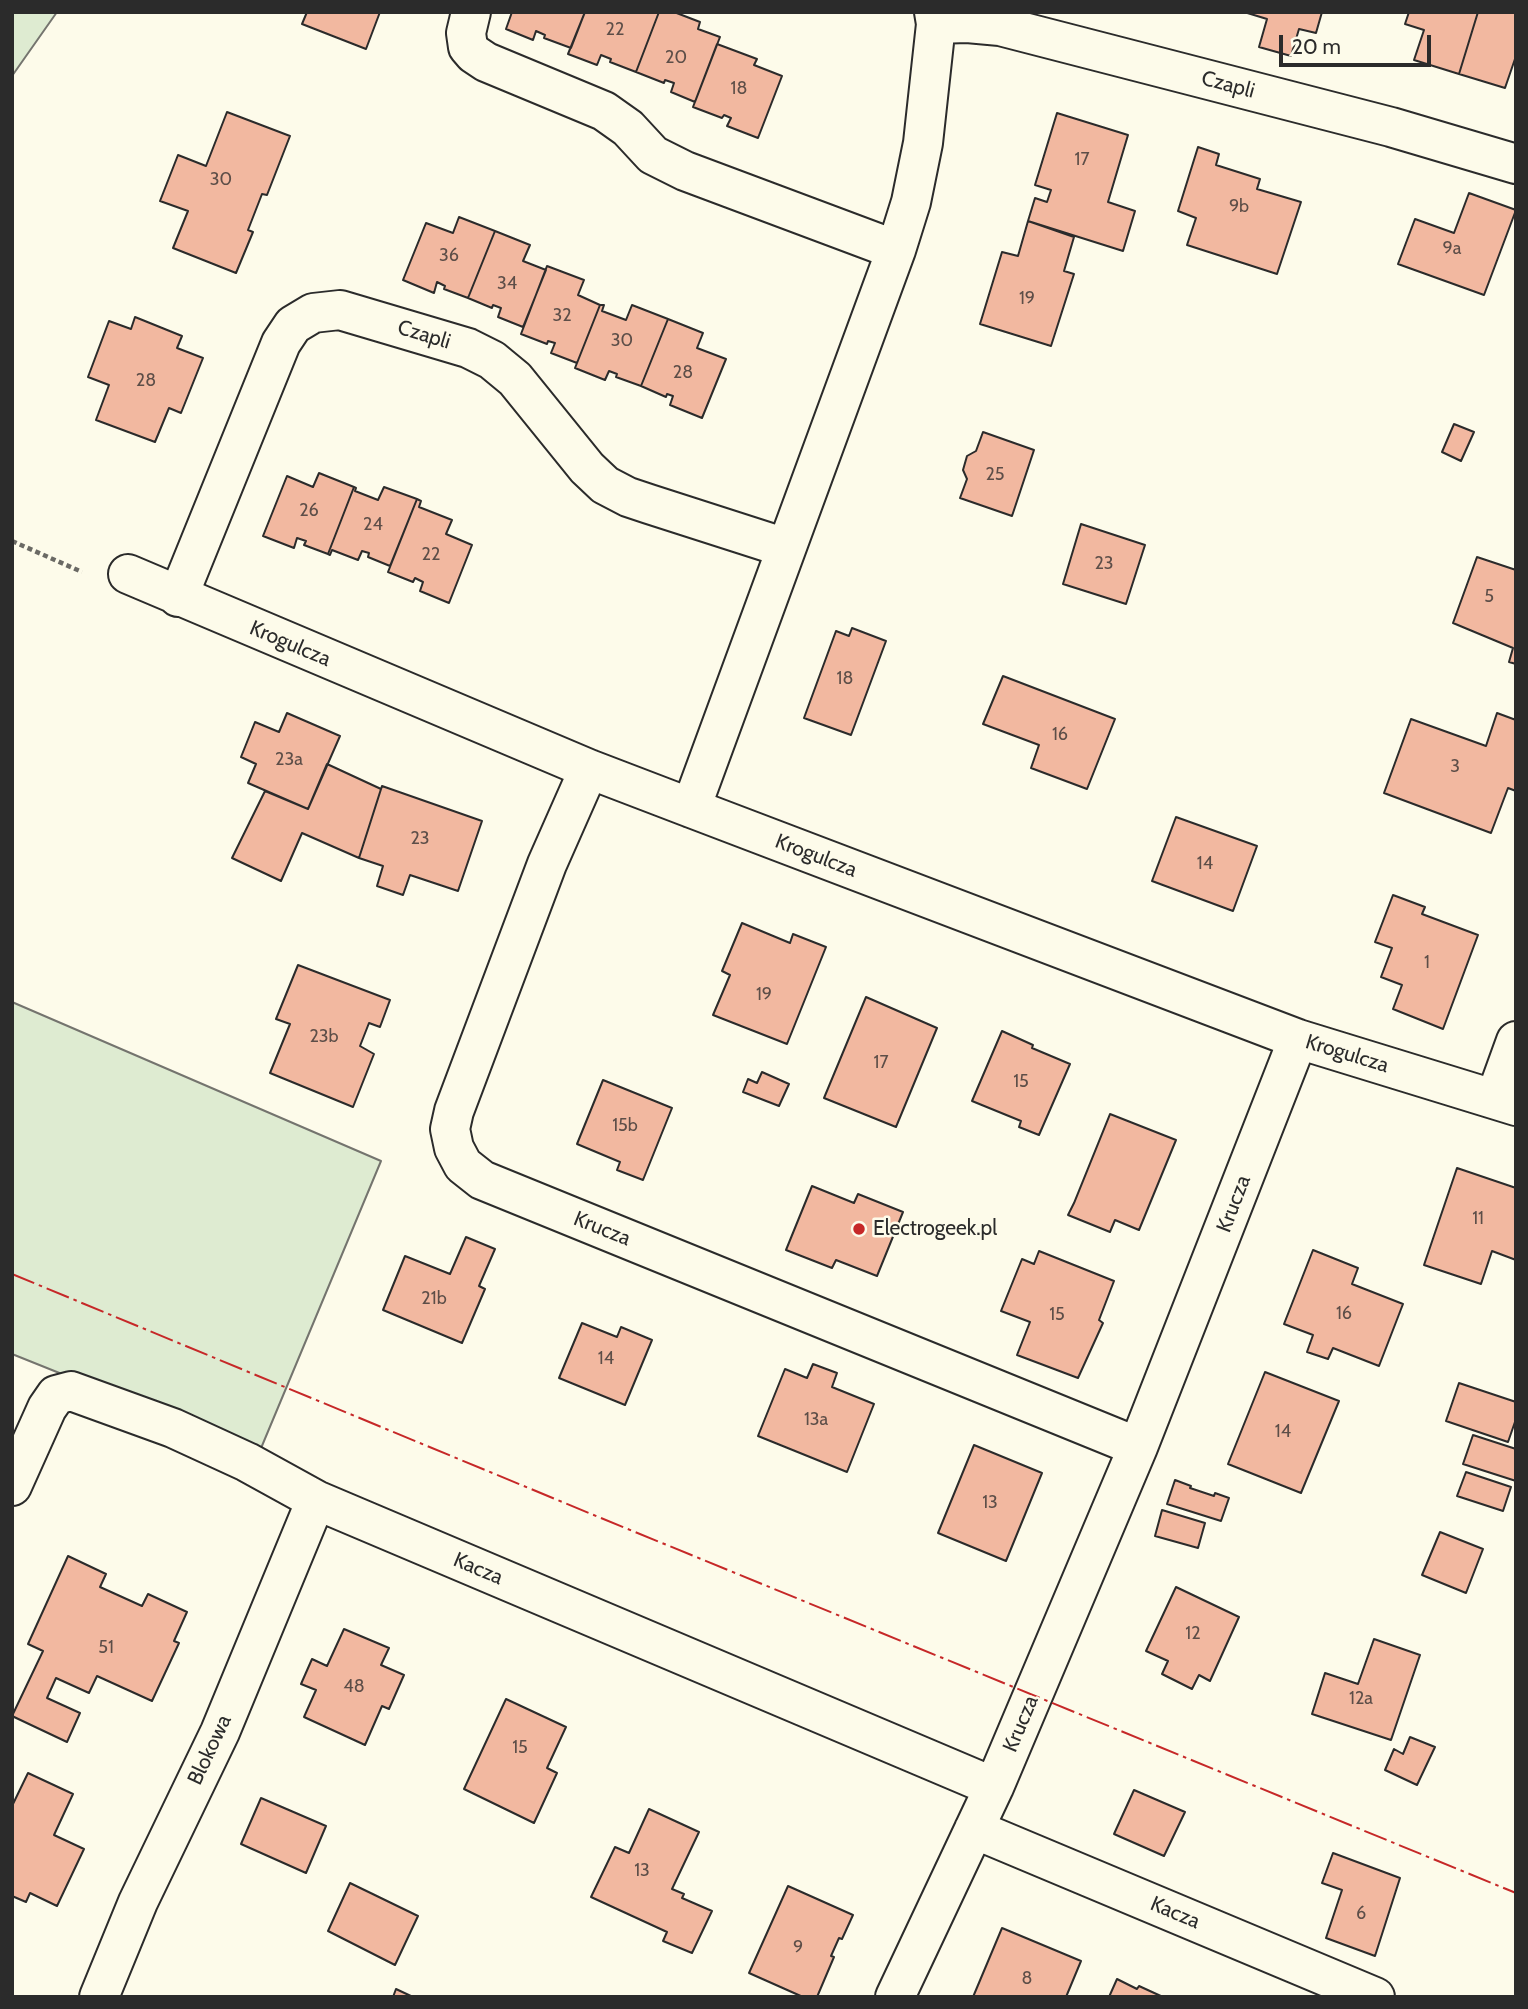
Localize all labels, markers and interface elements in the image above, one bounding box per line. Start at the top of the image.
house number: 22 [606,19,624,41]
scale bar [1283,21,1435,65]
text: 20 m [1292,34,1341,59]
house number: 20 [665,47,687,69]
street label: Czapli [1199,66,1257,104]
house number: 18 [731,78,747,100]
house number: 17 [1075,149,1089,171]
house number: 30 [210,169,232,191]
house number: 9b [1229,196,1249,218]
house number: 9a [1443,238,1461,260]
house number: 36 [439,245,459,267]
house number: 34 [497,273,517,295]
house number: 19 [1019,288,1035,310]
house number: 32 [552,305,572,327]
street label: Czapli [394,315,454,355]
house number: 30 [611,330,633,352]
house number: 28 [673,362,693,384]
house number: 28 [136,370,156,392]
house number: 25 [985,464,1005,486]
house number: 26 [299,500,319,522]
house number: 24 [363,514,383,536]
house number: 22 [422,544,440,566]
house number: 23 [1094,553,1114,575]
house number: 5 [1484,586,1494,608]
street label: Krogulcza [246,616,334,672]
house number: 18 [837,668,853,690]
house number: 16 [1052,724,1068,746]
house number: 23a [275,749,303,771]
house number: 3 [1450,756,1460,778]
house number: 23 [410,828,430,850]
street label: Krogulcza [772,829,860,883]
house number: 14 [1197,853,1213,875]
house number: 1 [1424,952,1430,974]
house number: 19 [756,984,772,1006]
house number: 23b [309,1026,339,1048]
street label: Krogulcza [1302,1029,1392,1079]
house number: 17 [874,1052,888,1074]
house number: 15 [1013,1071,1029,1093]
house number: 15b [612,1115,638,1137]
street label: Krucza [1212,1172,1256,1236]
street label: Krucza [570,1206,634,1252]
house number: 11 [1472,1208,1484,1230]
place label: Electrogeek.pl [873,1216,997,1242]
marker: Electrogeek.pl [851,1221,867,1237]
house number: 21b [421,1288,447,1310]
house number: 16 [1336,1303,1352,1325]
house number: 15 [1049,1304,1065,1326]
house number: 14 [598,1348,614,1370]
house number: 13a [804,1409,828,1431]
house number: 14 [1275,1421,1291,1443]
house number: 13 [982,1492,998,1514]
street label: Kacza [449,1547,507,1591]
house number: 12 [1185,1623,1201,1645]
house number: 51 [98,1637,114,1659]
house number: 48 [343,1676,365,1698]
house number: 12a [1349,1688,1373,1710]
street label: Krucza [998,1692,1044,1756]
street label: Blokowa [183,1711,237,1789]
house number: 15 [512,1737,528,1759]
house number: 13 [634,1860,650,1882]
street label: Kacza [1146,1891,1204,1935]
house number: 6 [1356,1903,1366,1925]
house number: 9 [793,1937,803,1959]
house number: 8 [1022,1968,1032,1990]

